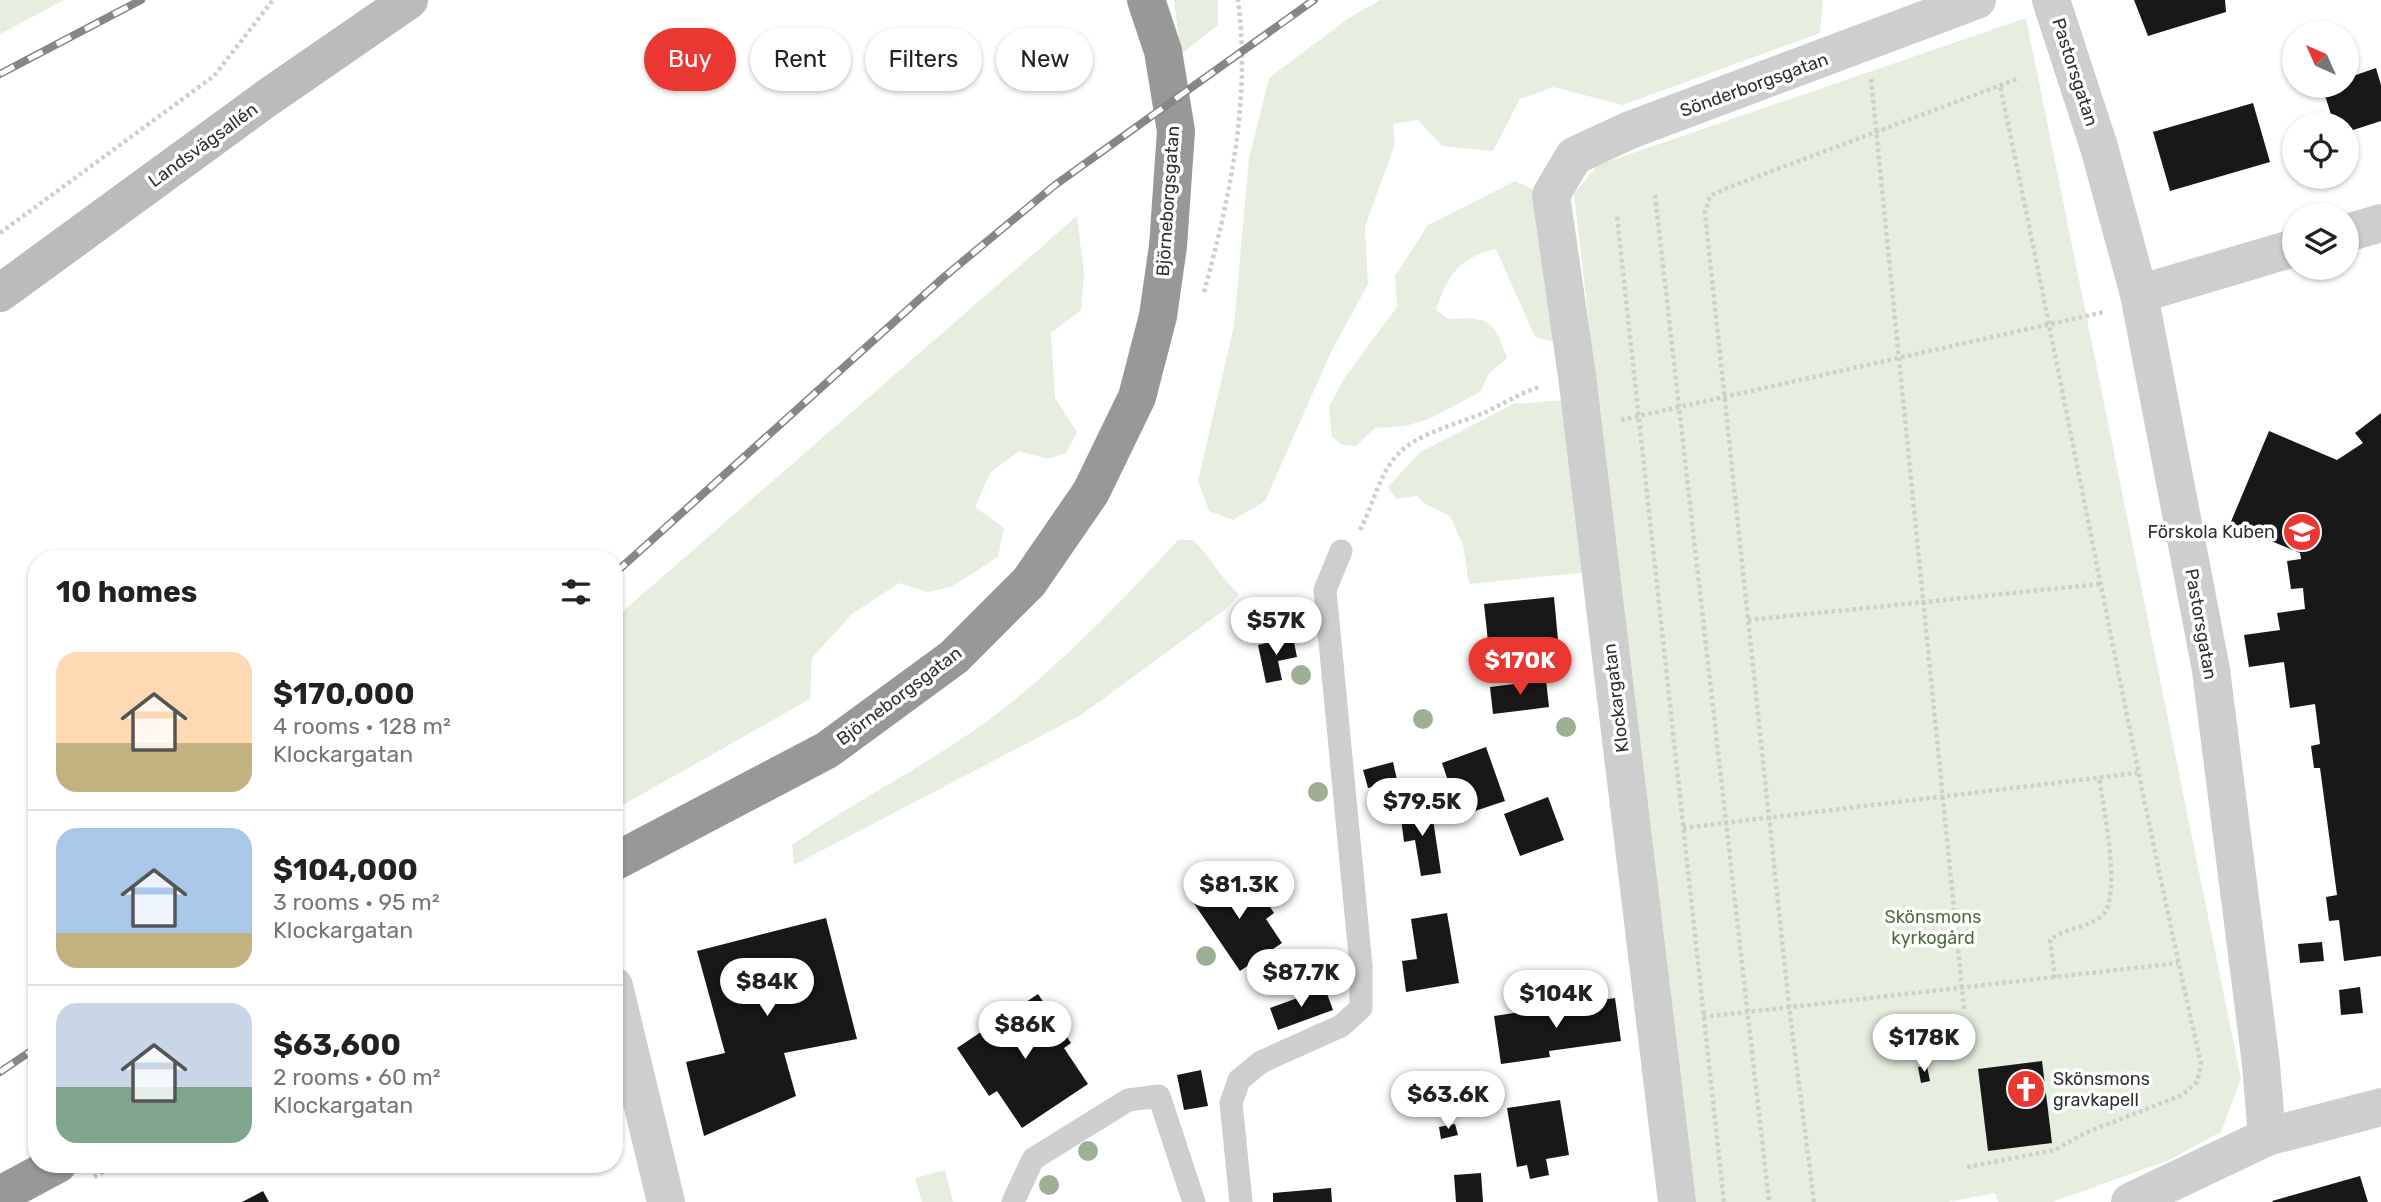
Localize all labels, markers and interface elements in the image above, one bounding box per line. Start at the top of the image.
street label: Pastorsgatan [2047,15,2103,129]
north arrow [2282,21,2359,98]
map controls [2282,21,2359,280]
chip: Buy [644,28,736,91]
chip: Rent [750,28,851,91]
chip: Filters [865,28,982,91]
chip: New [996,28,1093,91]
street label: Sönderborgsgatan [1677,48,1831,122]
street label: Landsvägsallén [144,98,262,192]
button: locate [2282,112,2359,189]
street label: Björneborgsgatan [1152,125,1184,277]
button: layers [2282,203,2359,280]
school or university icon: Förskola Kuben [2281,511,2323,553]
place label: Förskola Kuben [2147,521,2275,543]
street label: Pastorsgatan [2180,567,2222,681]
icon: filters [557,573,595,611]
text: 10 homes [56,574,197,610]
pin: $57K [1235,598,1317,657]
text: $57K [1247,606,1305,634]
pin: $170K [1471,638,1569,697]
street label: Björneborgsgatan [832,642,966,750]
street label: Klockargatan [1598,642,1634,754]
text: $170K [1485,646,1555,674]
text: $170,000 [273,676,415,712]
icon: home [112,680,196,764]
text: 4 rooms · 128 m² [273,712,451,740]
text: Klockargatan [273,740,413,768]
pin: $79.5K [1365,778,1479,838]
text: $79.5K [1383,787,1461,815]
text: $104,000 [273,852,418,888]
icon: home [112,856,196,940]
pin: $81.3K [1182,862,1296,921]
text: $81.3K [1199,870,1279,898]
text: 3 rooms · 95 m² [273,888,440,916]
park label: Skönsmons kyrkogård [1885,906,1981,949]
text: Klockargatan [273,916,413,944]
pin: $87.7K [1244,950,1358,1009]
pin: $84K [726,958,808,1018]
text: $87.7K [1262,958,1340,986]
text: $84K [736,967,798,995]
pin: $104K [1507,970,1605,1030]
text: $104K [1519,979,1593,1007]
pin: $86K [984,1002,1066,1061]
text: $86K [994,1010,1056,1038]
pin: $178K [1875,1014,1973,1074]
text: $178K [1889,1023,1959,1051]
text: $63,600 [273,1027,401,1063]
icon: home [112,1031,196,1115]
text: 2 rooms · 60 m² [273,1063,441,1091]
church icon: Skönsmons gravkapell [2005,1068,2047,1110]
place label: Skönsmons gravkapell [2053,1068,2150,1111]
pin: $63.6K [1391,1072,1505,1131]
text: $63.6K [1407,1080,1489,1108]
text: Klockargatan [273,1091,413,1119]

